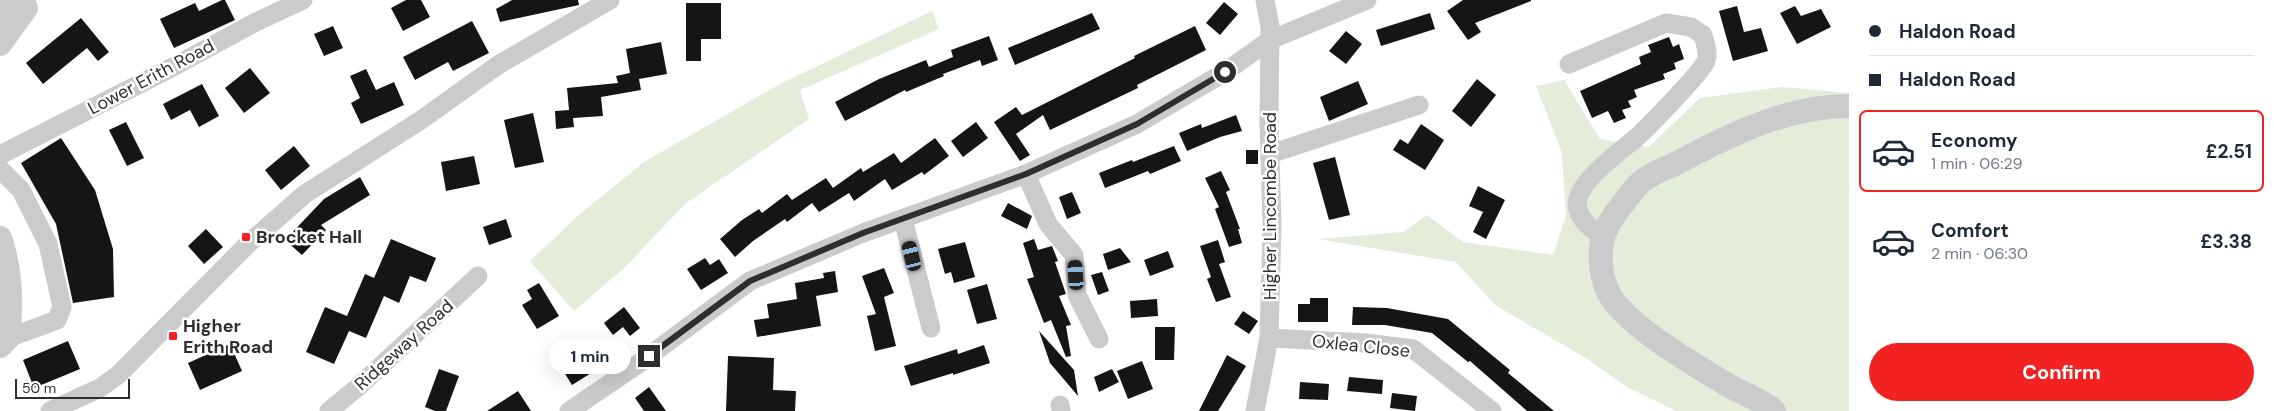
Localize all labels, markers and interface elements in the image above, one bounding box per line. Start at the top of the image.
text: Haldon Road [1899,19,2016,44]
street label: Lower Erith Road [84,34,218,120]
route start [1214,61,1236,83]
text: Haldon Road [1899,67,2016,92]
street label: Higher Lincombe Road [1258,112,1282,300]
text: Economy [1931,128,2018,153]
icon: car [1871,129,1916,174]
text: £2.51 [2206,139,2252,164]
text: 1 min · 06:29 [1931,153,2023,174]
text: Comfort [1931,218,2009,243]
icon: car [1871,219,1916,264]
place label: Brocket Hall [256,225,362,249]
text: £3.38 [2200,229,2252,254]
marker: Brocket Hall [240,231,252,243]
car [901,240,922,272]
text: 2 min · 06:30 [1931,243,2028,264]
car [1067,260,1084,290]
street label: Ridgeway Road [349,294,459,396]
place label: Higher Erith Road [183,314,273,359]
street label: Oxlea Close [1311,329,1411,363]
marker: Higher Erith Road [167,330,179,342]
callout: 1 min [549,338,632,374]
button: Confirm [1869,343,2254,401]
route end [638,345,660,367]
text: 1 min [571,346,609,367]
scale bar [15,376,130,399]
text: 50 m [22,379,56,397]

